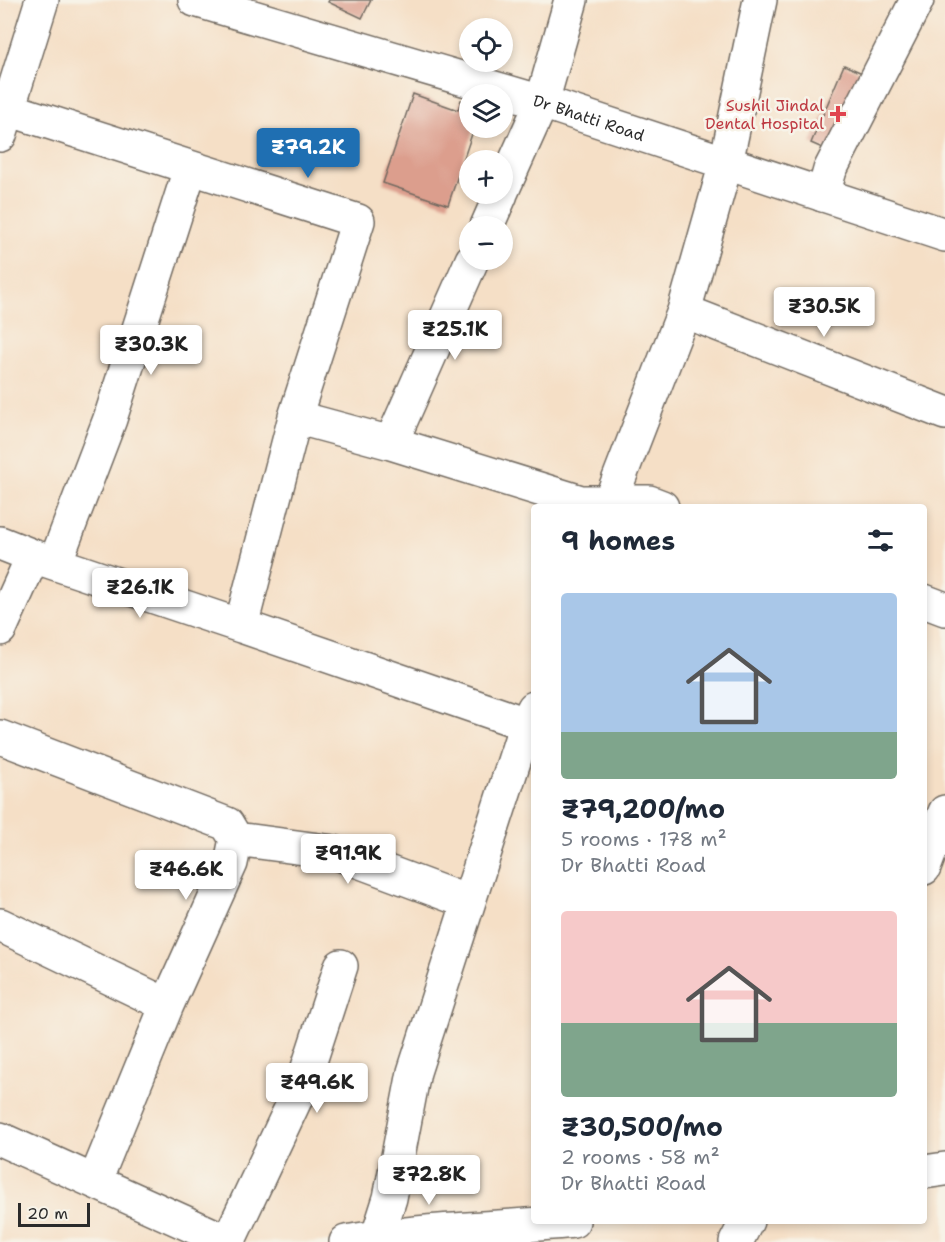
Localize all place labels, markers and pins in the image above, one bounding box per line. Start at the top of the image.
place label: Sushil Jindal Dental Hospital [705,95,824,134]
marker: Sushil Jindal Dental Hospital [829,105,847,123]
pin: ₹79.2K [259,128,357,179]
pin: ₹30.5K [775,287,873,338]
pin: ₹25.1K [406,310,504,361]
pin: ₹30.3K [102,325,200,376]
pin: ₹26.1K [91,568,189,619]
pin: ₹91.9K [299,834,397,885]
pin: ₹46.6K [137,850,235,901]
pin: ₹49.6K [268,1063,366,1114]
pin: ₹72.8K [380,1155,478,1206]

